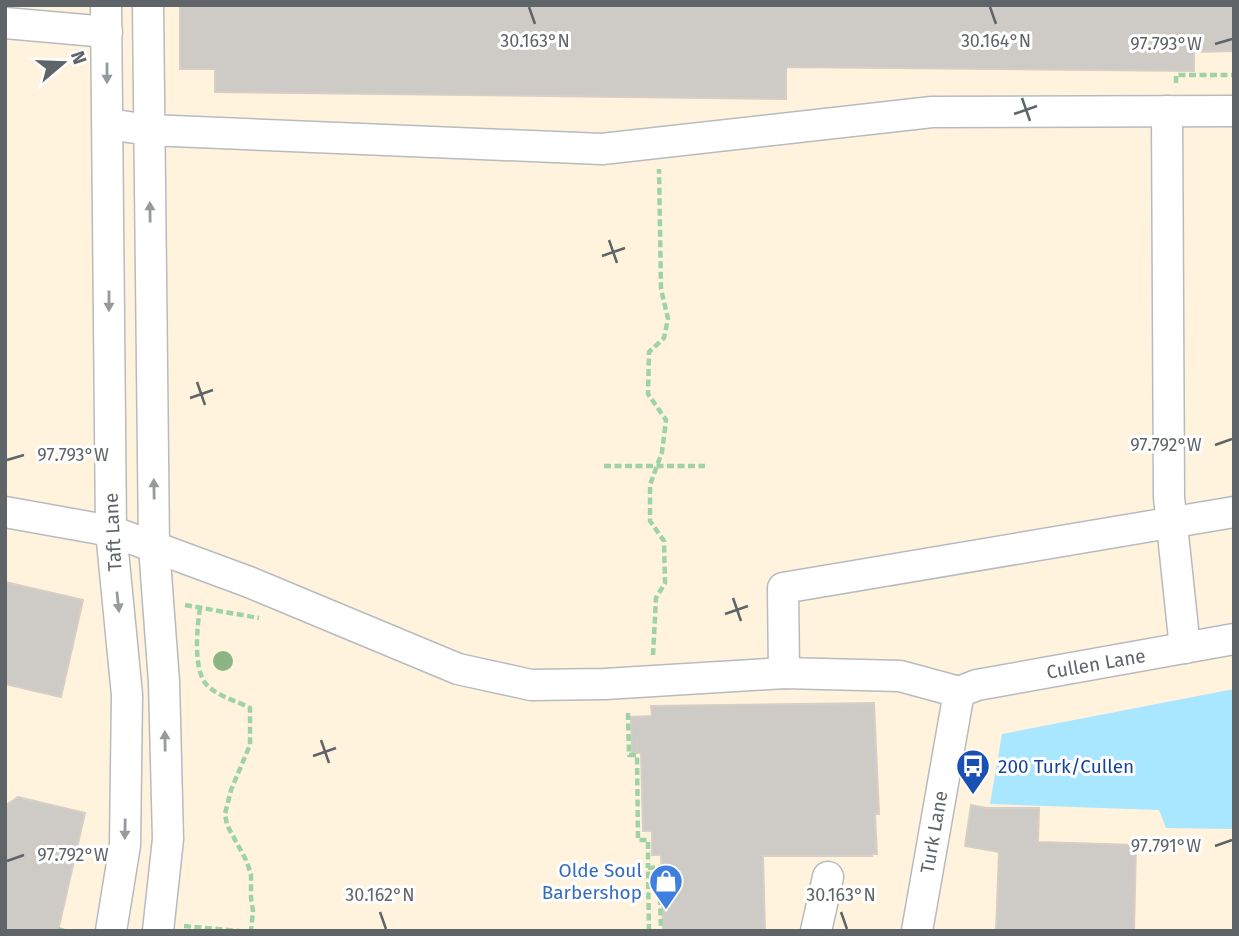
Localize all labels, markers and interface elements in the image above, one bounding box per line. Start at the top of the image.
north arrow [28,28,98,98]
text: 30.163°N [500,30,570,52]
text: 30.164°N [961,30,1031,52]
text: 97.793°W [1130,33,1202,55]
text: N [66,48,92,67]
one-way arrow [101,63,113,85]
one-way arrow [144,201,156,223]
one-way arrow [103,290,115,312]
text: 97.792°W [1130,434,1202,456]
text: 97.793°W [37,444,109,466]
one-way arrow [148,478,160,500]
street label: Taft Lane [99,492,127,572]
one-way arrow [112,591,123,613]
street label: Cullen Lane [1045,644,1147,684]
one-way arrow [160,729,171,751]
bus stop icon: 200 Turk/Cullen [954,747,992,796]
place label: 200 Turk/Cullen [998,755,1134,778]
street label: Turk Lane [915,789,953,875]
one-way arrow [119,818,131,840]
text: 97.791°W [1131,835,1201,857]
text: 97.792°W [37,844,109,866]
place label: Olde Soul Barbershop [542,859,642,904]
shop icon: Olde Soul Barbershop [647,862,685,911]
text: 30.162°N [345,884,415,906]
text: 30.163°N [806,884,876,906]

